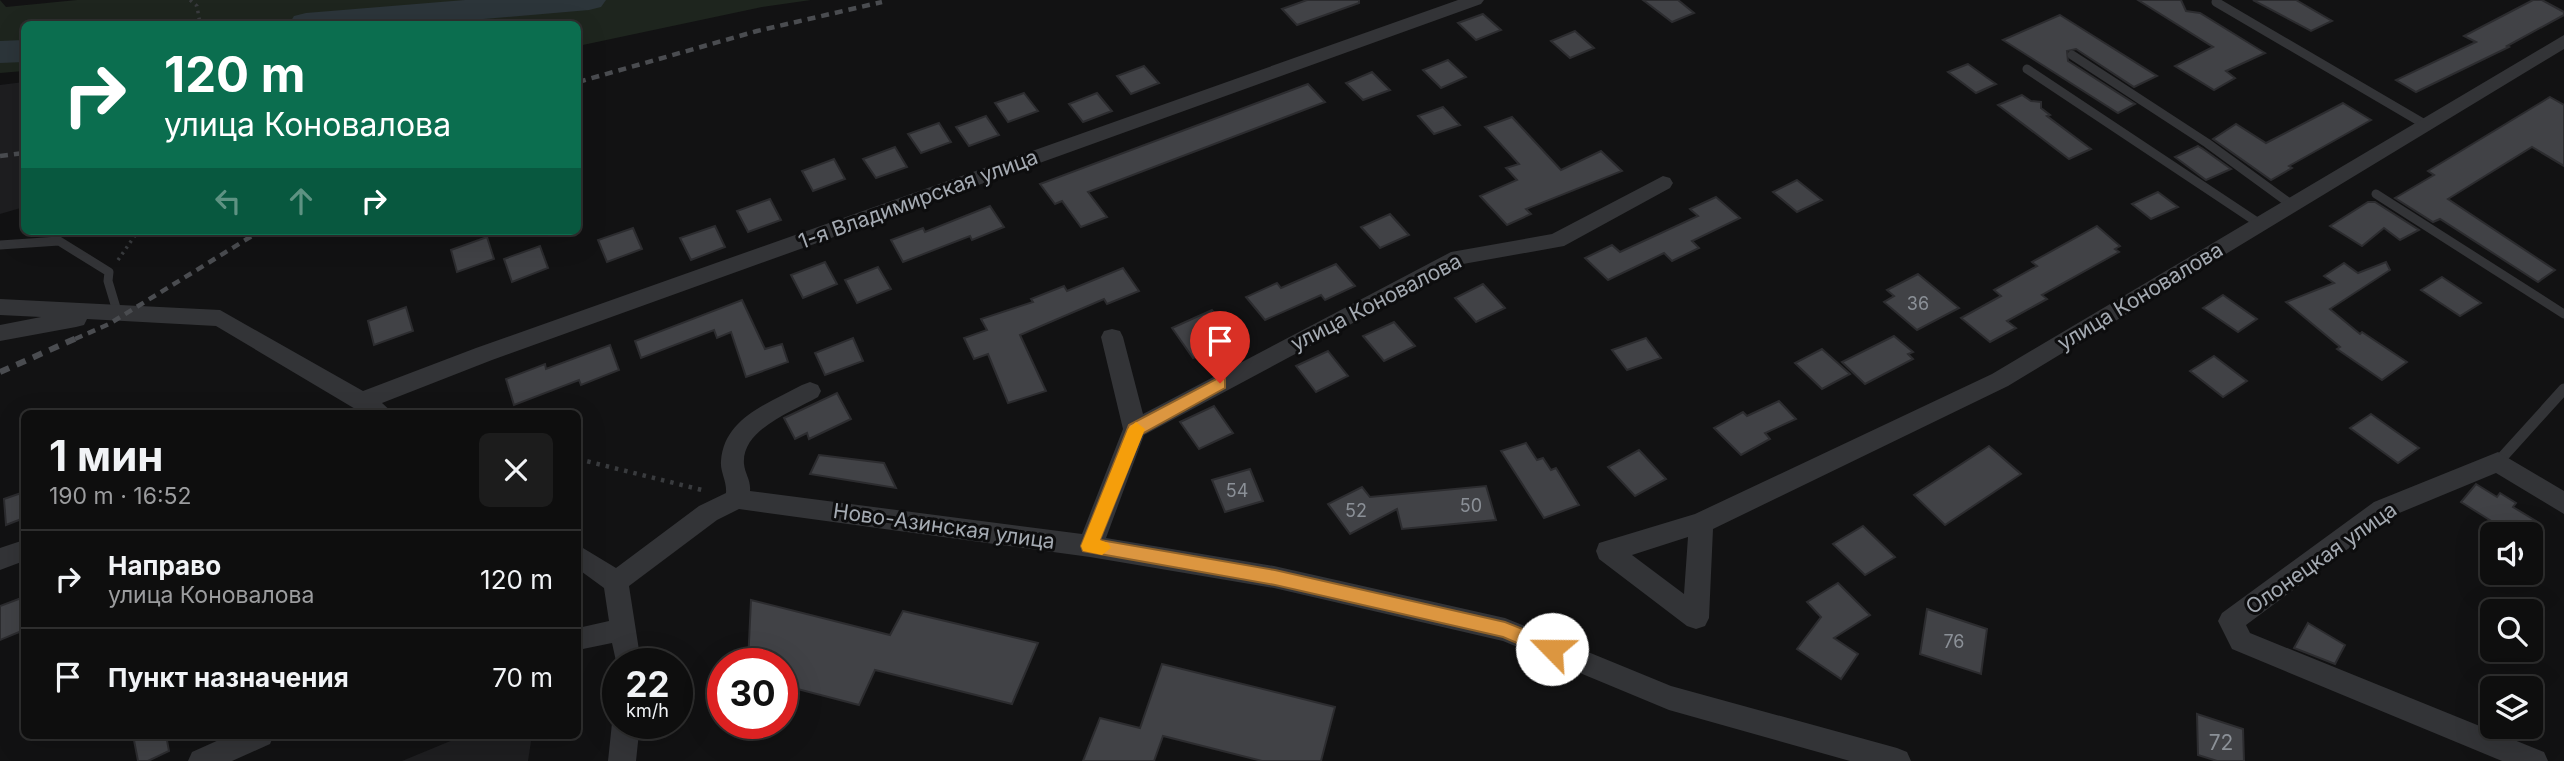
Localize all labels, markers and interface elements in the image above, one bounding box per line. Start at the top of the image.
text: 120 m [164,45,305,104]
icon: right [49,49,140,140]
text: улица Коновалова [164,105,451,144]
street label: 1-я Владимирская улица [795,144,1041,254]
icon: left [209,182,247,220]
icon: ahead [282,182,320,220]
icon: right [355,182,393,220]
street label: улица Коновалова [2053,237,2227,355]
street label: улица Коновалова [1286,248,1466,356]
house number: 36 [1907,293,1929,314]
pin [1190,311,1250,383]
icon: arrive [1201,322,1239,360]
text: 1 мин [49,430,163,481]
button: close [479,433,553,507]
house number: 54 [1226,480,1248,501]
text: 190 m · 16:52 [49,482,192,510]
house number: 50 [1460,495,1482,516]
street label: Олонецкая улица [2241,497,2401,619]
street label: Ново-Азинская улица [831,498,1057,554]
house number: 52 [1345,500,1367,521]
map controls [2480,522,2543,739]
button: sound [2480,522,2543,585]
text: Направо [108,550,221,581]
icon: right [49,560,87,598]
text: 120 m [480,564,553,595]
text: улица Коновалова [108,581,314,609]
button: search [2480,599,2543,662]
position arrow [1515,612,1589,686]
house number: 76 [1943,631,1965,652]
speed limit sign: 30 [707,648,798,739]
icon: arrive [49,658,87,696]
text: Пункт назначения [108,662,349,693]
text: 70 m [492,662,553,693]
text: 22 [625,663,670,705]
button: layers [2480,676,2543,739]
text: km/h [626,700,669,721]
house number: 72 [2209,730,2233,755]

